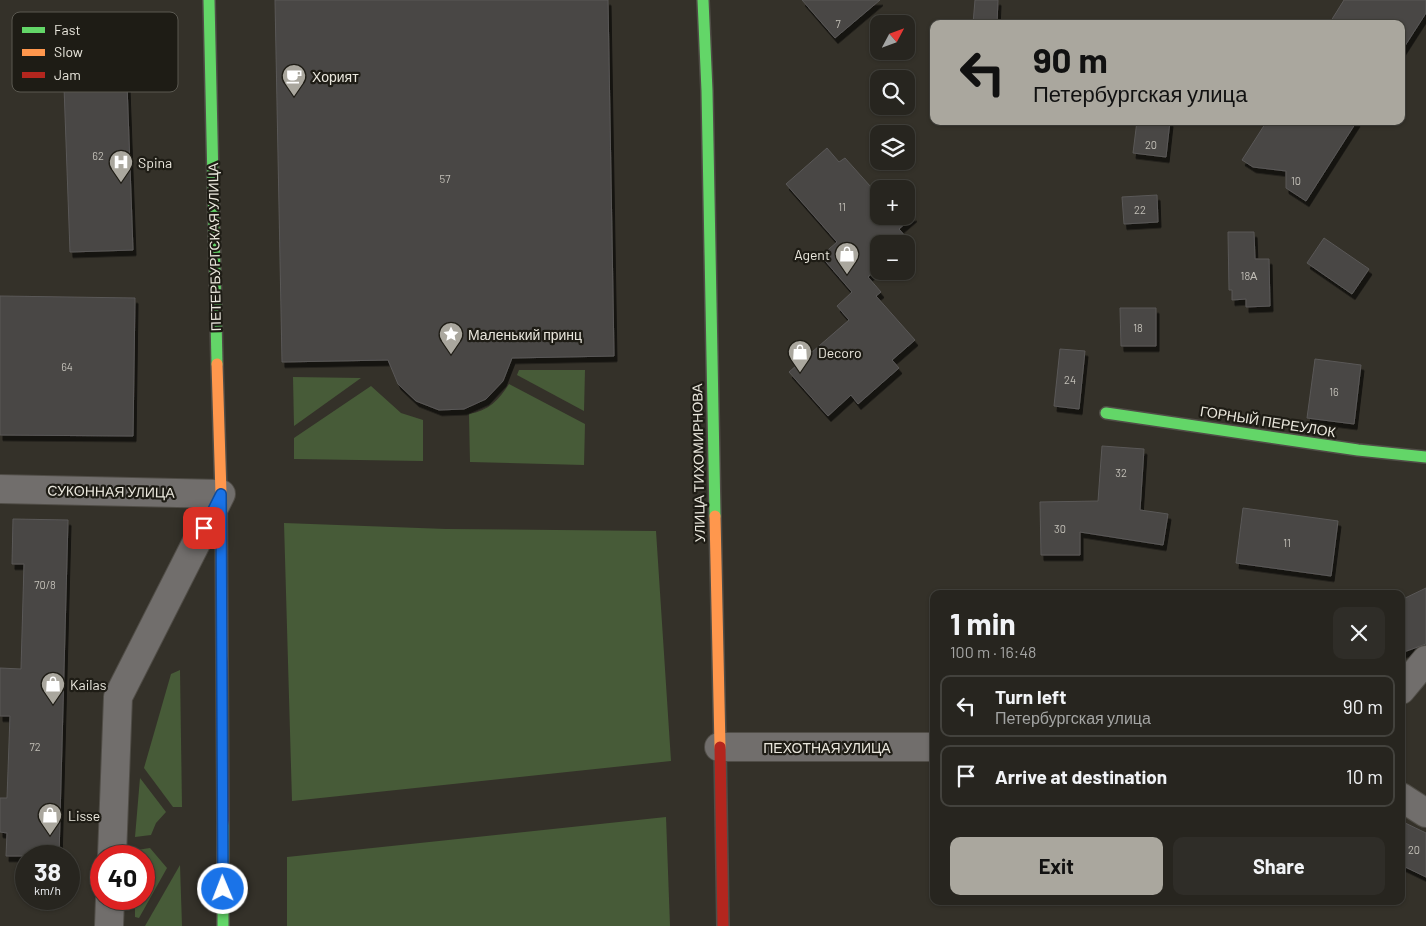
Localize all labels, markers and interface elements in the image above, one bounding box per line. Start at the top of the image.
legend [12,12,178,92]
north arrow [870,15,915,60]
map controls [870,15,915,280]
house number: 7 [835,17,841,30]
text: Fast [54,21,80,38]
text: 90 m [1033,38,1108,80]
icon: left [950,40,1015,105]
text: Slow [54,43,83,60]
cafe icon: Хорият [281,63,307,97]
text: Jam [54,66,81,83]
place label: Хорият [312,68,359,85]
button: search [870,70,915,115]
text: Петербургская улица [1033,80,1247,106]
button: layers [870,125,915,170]
house number: 20 [1145,138,1157,151]
house number: 62 [92,149,104,162]
hospital icon: Spina [108,149,134,183]
place label: Spina [138,154,172,171]
street label: ПЕТЕРБУРГСКАЯ УЛИЦА [204,162,224,331]
house number: 57 [440,172,450,185]
house number: 10 [1291,174,1301,187]
button: + [870,180,915,225]
house number: 11 [838,200,846,213]
house number: 22 [1134,203,1146,216]
button: − [870,235,915,280]
shop icon: Agent [834,241,860,275]
place label: Agent [794,246,830,263]
house number: 18А [1241,269,1258,282]
place icon: Маленький принц [438,321,464,355]
house number: 18 [1133,321,1143,334]
place label: Маленький принц [468,326,582,343]
shop icon: Decoro [787,339,813,373]
place label: Decoro [818,344,862,361]
house number: 64 [61,360,73,373]
house number: 24 [1064,373,1076,386]
street label: УЛИЦА ТИХОМИРНОВА [688,383,708,543]
house number: 16 [1329,385,1339,398]
street label: ГОРНЫЙ ПЕРЕУЛОК [1199,402,1338,440]
house number: 32 [1115,466,1127,479]
street label: СУКОННАЯ УЛИЦА [47,481,175,501]
pin [183,507,225,549]
icon: arrive [190,514,218,542]
house number: 30 [1054,522,1066,535]
house number: 11 [1283,536,1291,549]
house number: 70/8 [34,578,56,591]
text: 1 min [950,605,1016,641]
button: close [1333,607,1385,659]
text: 100 m · 16:48 [950,642,1036,661]
shop icon: Kailas [40,671,66,705]
place label: Kailas [70,676,107,693]
text: Turn left [995,685,1066,708]
icon: left [952,692,980,720]
text: 90 m [1343,695,1383,718]
text: Петербургская улица [995,708,1151,727]
street label: ПЕХОТНАЯ УЛИЦА [763,739,891,756]
house number: 72 [29,740,41,753]
icon: arrive [952,762,980,790]
text: Arrive at destination [995,765,1167,788]
text: 10 m [1346,765,1383,788]
shop icon: Lisse [37,802,63,836]
place label: Lisse [68,807,100,824]
button: Exit [950,837,1163,895]
button: Share [1173,837,1385,895]
house number: 20 [1408,843,1420,856]
speed limit sign: 40 [90,845,155,910]
text: 38 [34,856,61,886]
position arrow [196,862,248,914]
text: km/h [34,883,61,897]

